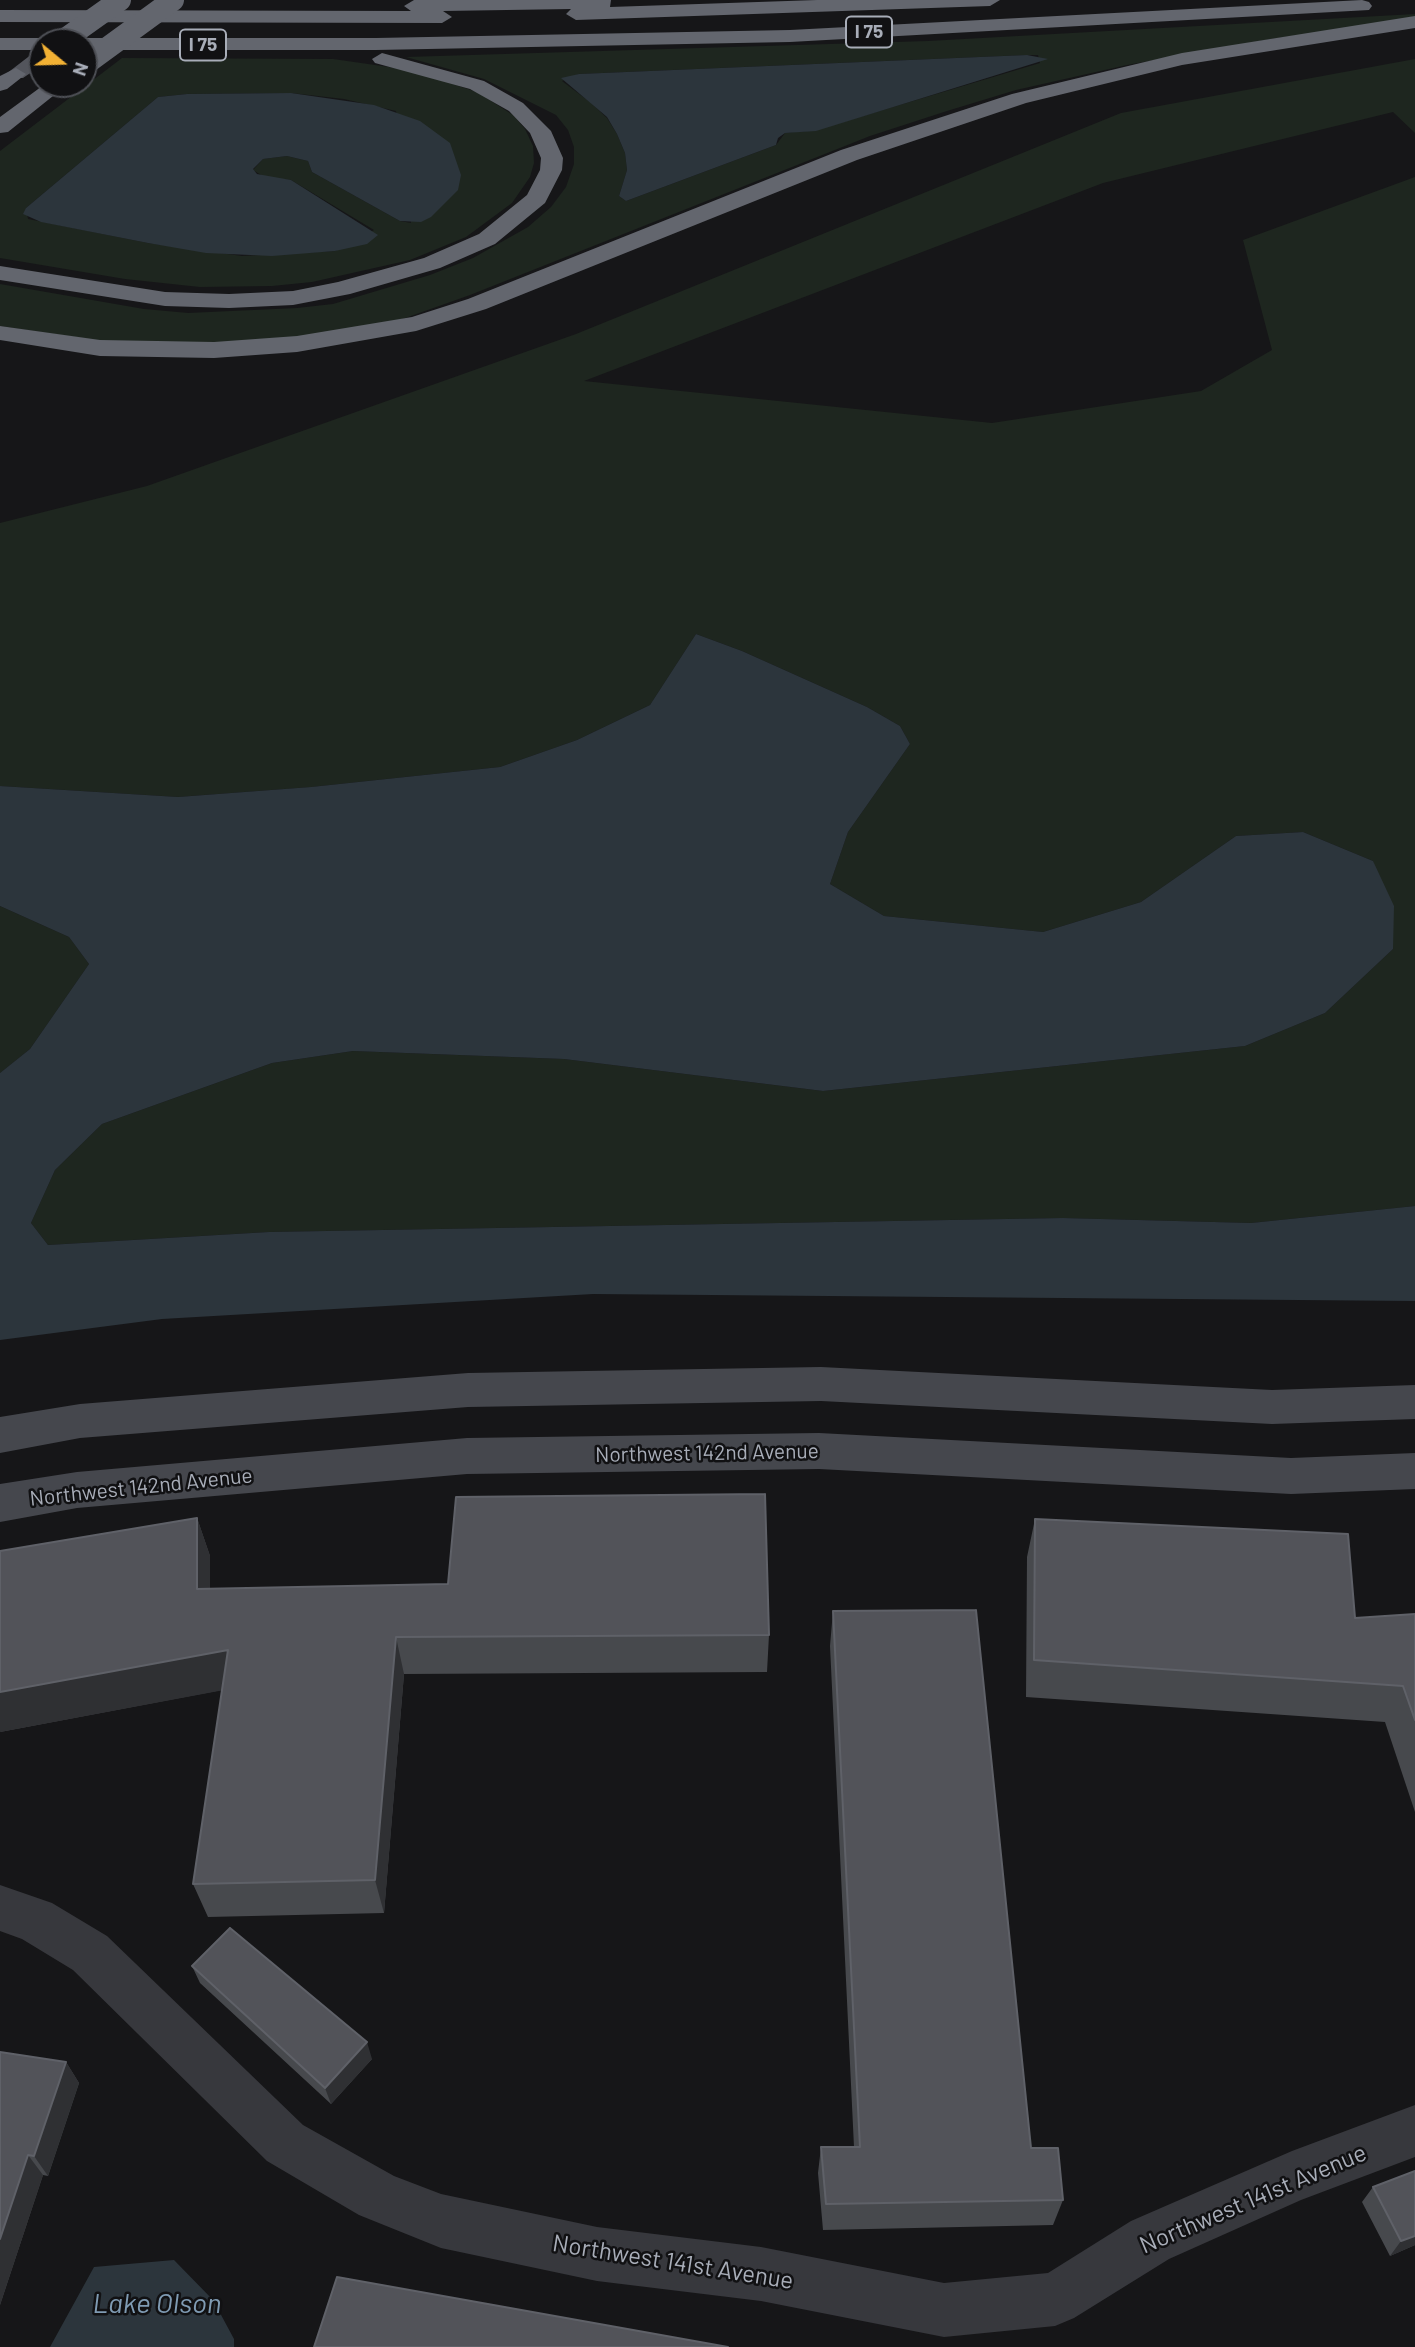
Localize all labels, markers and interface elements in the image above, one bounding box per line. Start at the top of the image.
road number: I 75 [846,16,892,48]
north arrow [28,28,98,98]
road number: I 75 [180,30,226,60]
text: N [69,60,94,79]
street label: Northwest 142nd Avenue [595,1438,819,1468]
street label: Northwest 142nd Avenue [28,1463,254,1511]
street label: Northwest 141st Avenue [1135,2138,1371,2260]
street label: Northwest 141st Avenue [550,2229,796,2295]
water label: Lake Olson [93,2287,221,2321]

